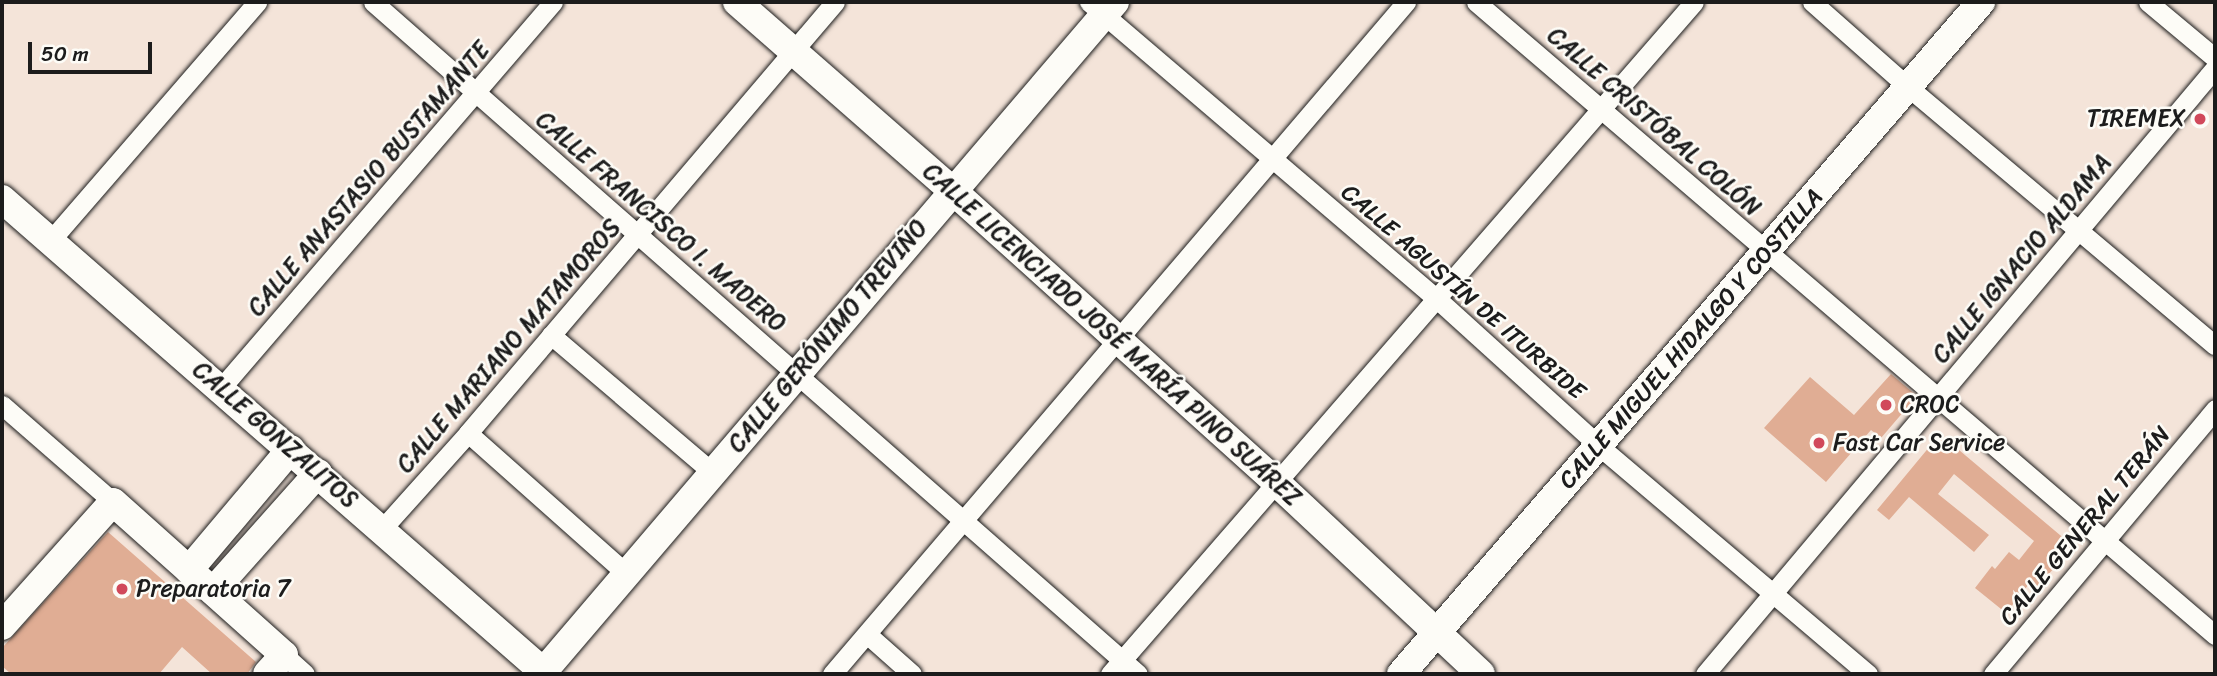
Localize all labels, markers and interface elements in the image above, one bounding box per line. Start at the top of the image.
street label: CALLE CRISTÓBAL COLÓN [1541,21,1767,223]
scale bar [32,28,156,72]
text: 50 m [41,35,89,73]
street label: CALLE ANASTASIO BUSTAMANTE [242,36,496,322]
street label: CALLE FRANCISCO I. MADERO [530,105,792,339]
place label: TIREMEX [2087,105,2186,133]
marker: TIREMEX [2192,111,2208,127]
street label: CALLE IGNACIO ALDAMA [1926,148,2118,370]
street label: CALLE LICENCIADO JOSÉ MARÍA PINO SUÁREZ [915,155,1309,515]
street label: CALLE AGUSTÍN DE ITURBIDE [1334,178,1592,406]
street label: CALLE MIGUEL HIDALGO Y COSTILLA [1552,183,1830,495]
street label: CALLE MARIANO MATAMOROS [392,214,626,478]
street label: CALLE GERÓNIMO TREVIÑO [723,215,933,457]
street label: CALLE GONZALITOS [187,356,363,514]
place label: CROC [1900,391,1959,419]
marker: CROC [1878,397,1894,413]
street label: CALLE GENERAL TERÁN [1993,420,2177,632]
place label: Fast Car Service [1833,429,2008,457]
marker: Fast Car Service [1811,435,1827,451]
place label: Preparatoria 7 [136,575,290,603]
marker: Preparatoria 7 [114,581,130,597]

